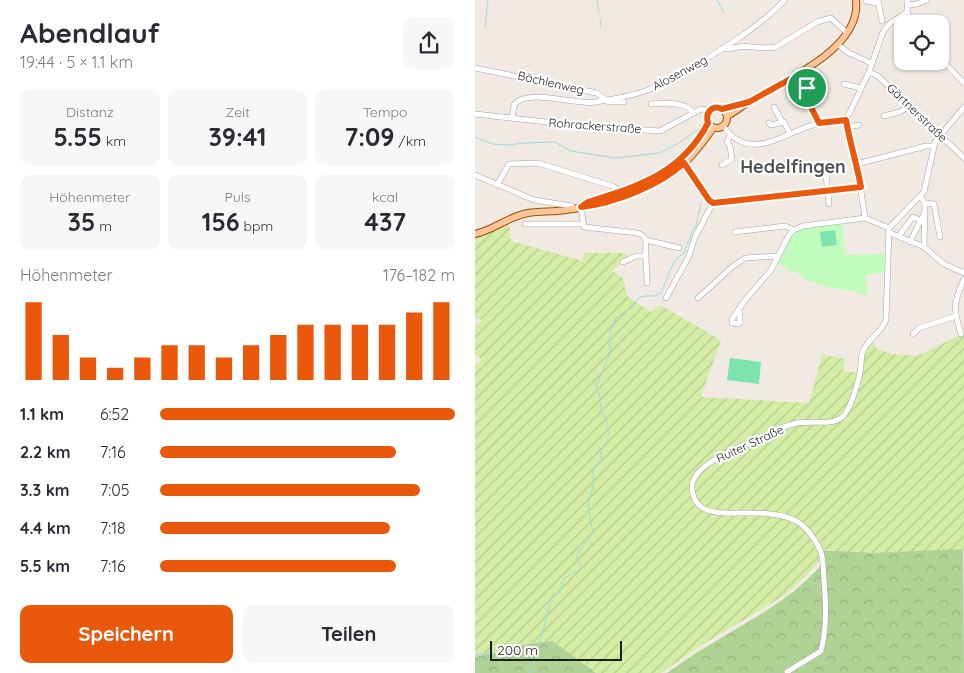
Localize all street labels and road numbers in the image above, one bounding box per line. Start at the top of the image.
street label: Alosenweg [650,52,710,93]
street label: Bächlenweg [516,68,586,97]
street label: Gärtnerstraße [884,80,951,145]
street label: Rohrackerstraße [548,115,642,136]
street label: Ruiter Straße [714,421,786,466]

